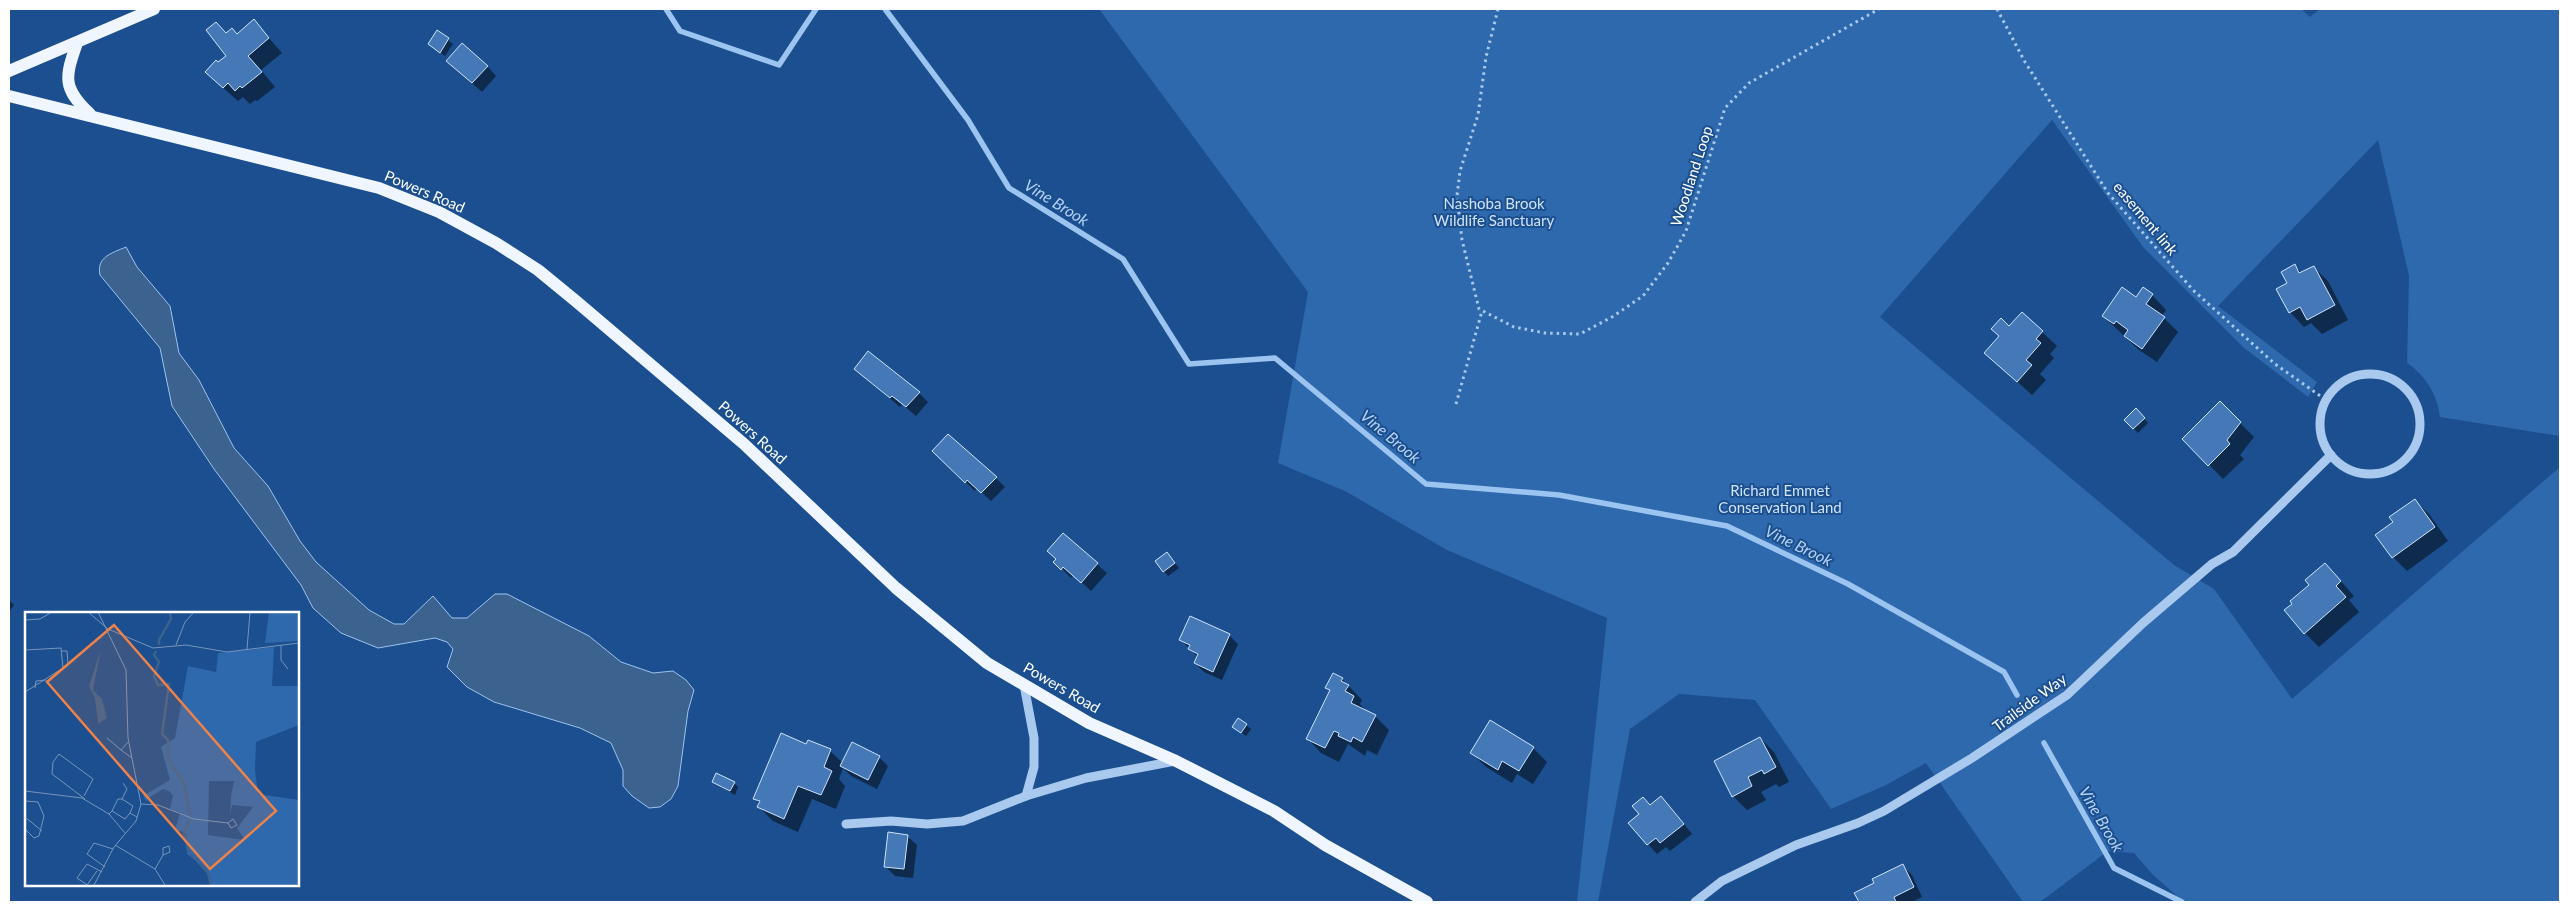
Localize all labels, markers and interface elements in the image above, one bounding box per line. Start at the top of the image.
street label: Woodland Loop [1666,124,1716,228]
street label: Powers Road [382,166,468,216]
water label: Vine Brook [1021,175,1093,229]
street label: easement link [2110,177,2182,259]
park label: Nashoba Brook Wildlife Sanctuary [1434,194,1554,229]
street label: Powers Road [715,397,791,467]
water label: Vine Brook [1357,405,1425,467]
park label: Richard Emmet Conservation Land [1718,481,1842,516]
water label: Vine Brook [1762,521,1836,570]
inset map [25,612,299,886]
street label: Powers Road [1020,658,1104,716]
street label: Trailside Way [1989,669,2070,735]
water label: Vine Brook [2076,783,2129,855]

